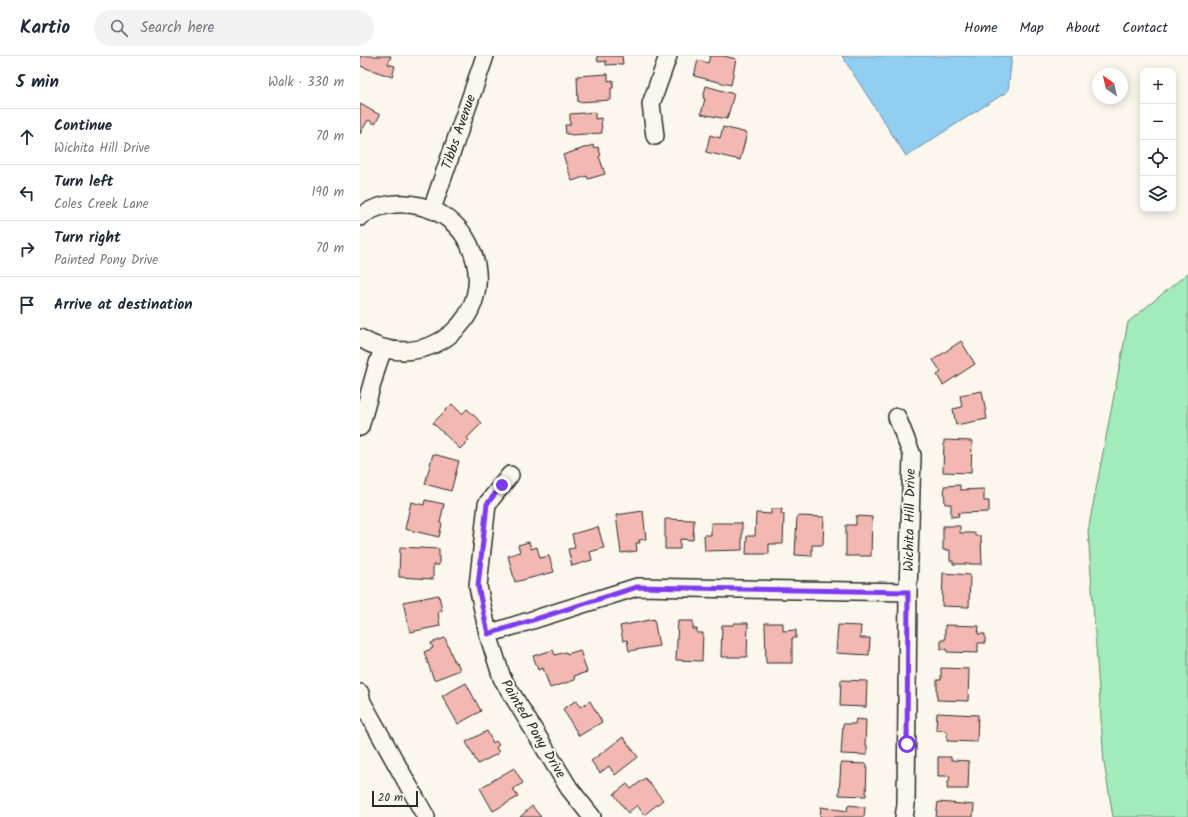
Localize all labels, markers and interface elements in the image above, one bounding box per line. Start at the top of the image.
search box [94,10,374,46]
text: Kartio [20,13,70,43]
text: Search here [140,16,214,40]
icon: search [108,17,130,39]
text: Home [964,17,998,39]
text: Map [1020,17,1044,39]
text: About [1066,17,1100,39]
text: Contact [1122,17,1168,39]
north arrow [1092,68,1128,104]
map controls [1140,68,1176,212]
button: + [1140,68,1176,104]
text: 5 min [16,69,59,96]
text: Walk · 330 m [268,72,344,93]
street label: Tibbs Avenue [436,91,482,173]
button: − [1140,104,1176,140]
text: Continue [54,114,112,138]
icon: ahead [16,126,38,148]
text: 70 m [316,126,344,147]
text: Wichita Hill Drive [54,138,150,159]
button: locate [1140,140,1176,176]
text: Turn left [54,170,114,194]
button: layers [1140,176,1176,212]
icon: left [16,182,38,204]
text: 190 m [312,182,344,203]
text: Coles Creek Lane [54,194,149,215]
text: Turn right [54,226,121,250]
icon: right [16,238,38,260]
text: 70 m [316,238,344,259]
text: Painted Pony Drive [54,250,158,271]
text: Arrive at destination [54,293,193,317]
icon: arrive [16,294,38,316]
street label: Wichita Hill Drive [898,467,922,572]
route end [493,476,511,494]
street label: Painted Pony Drive [495,675,572,783]
route start [898,735,916,753]
scale bar [372,789,418,808]
text: 20 m [378,789,403,807]

